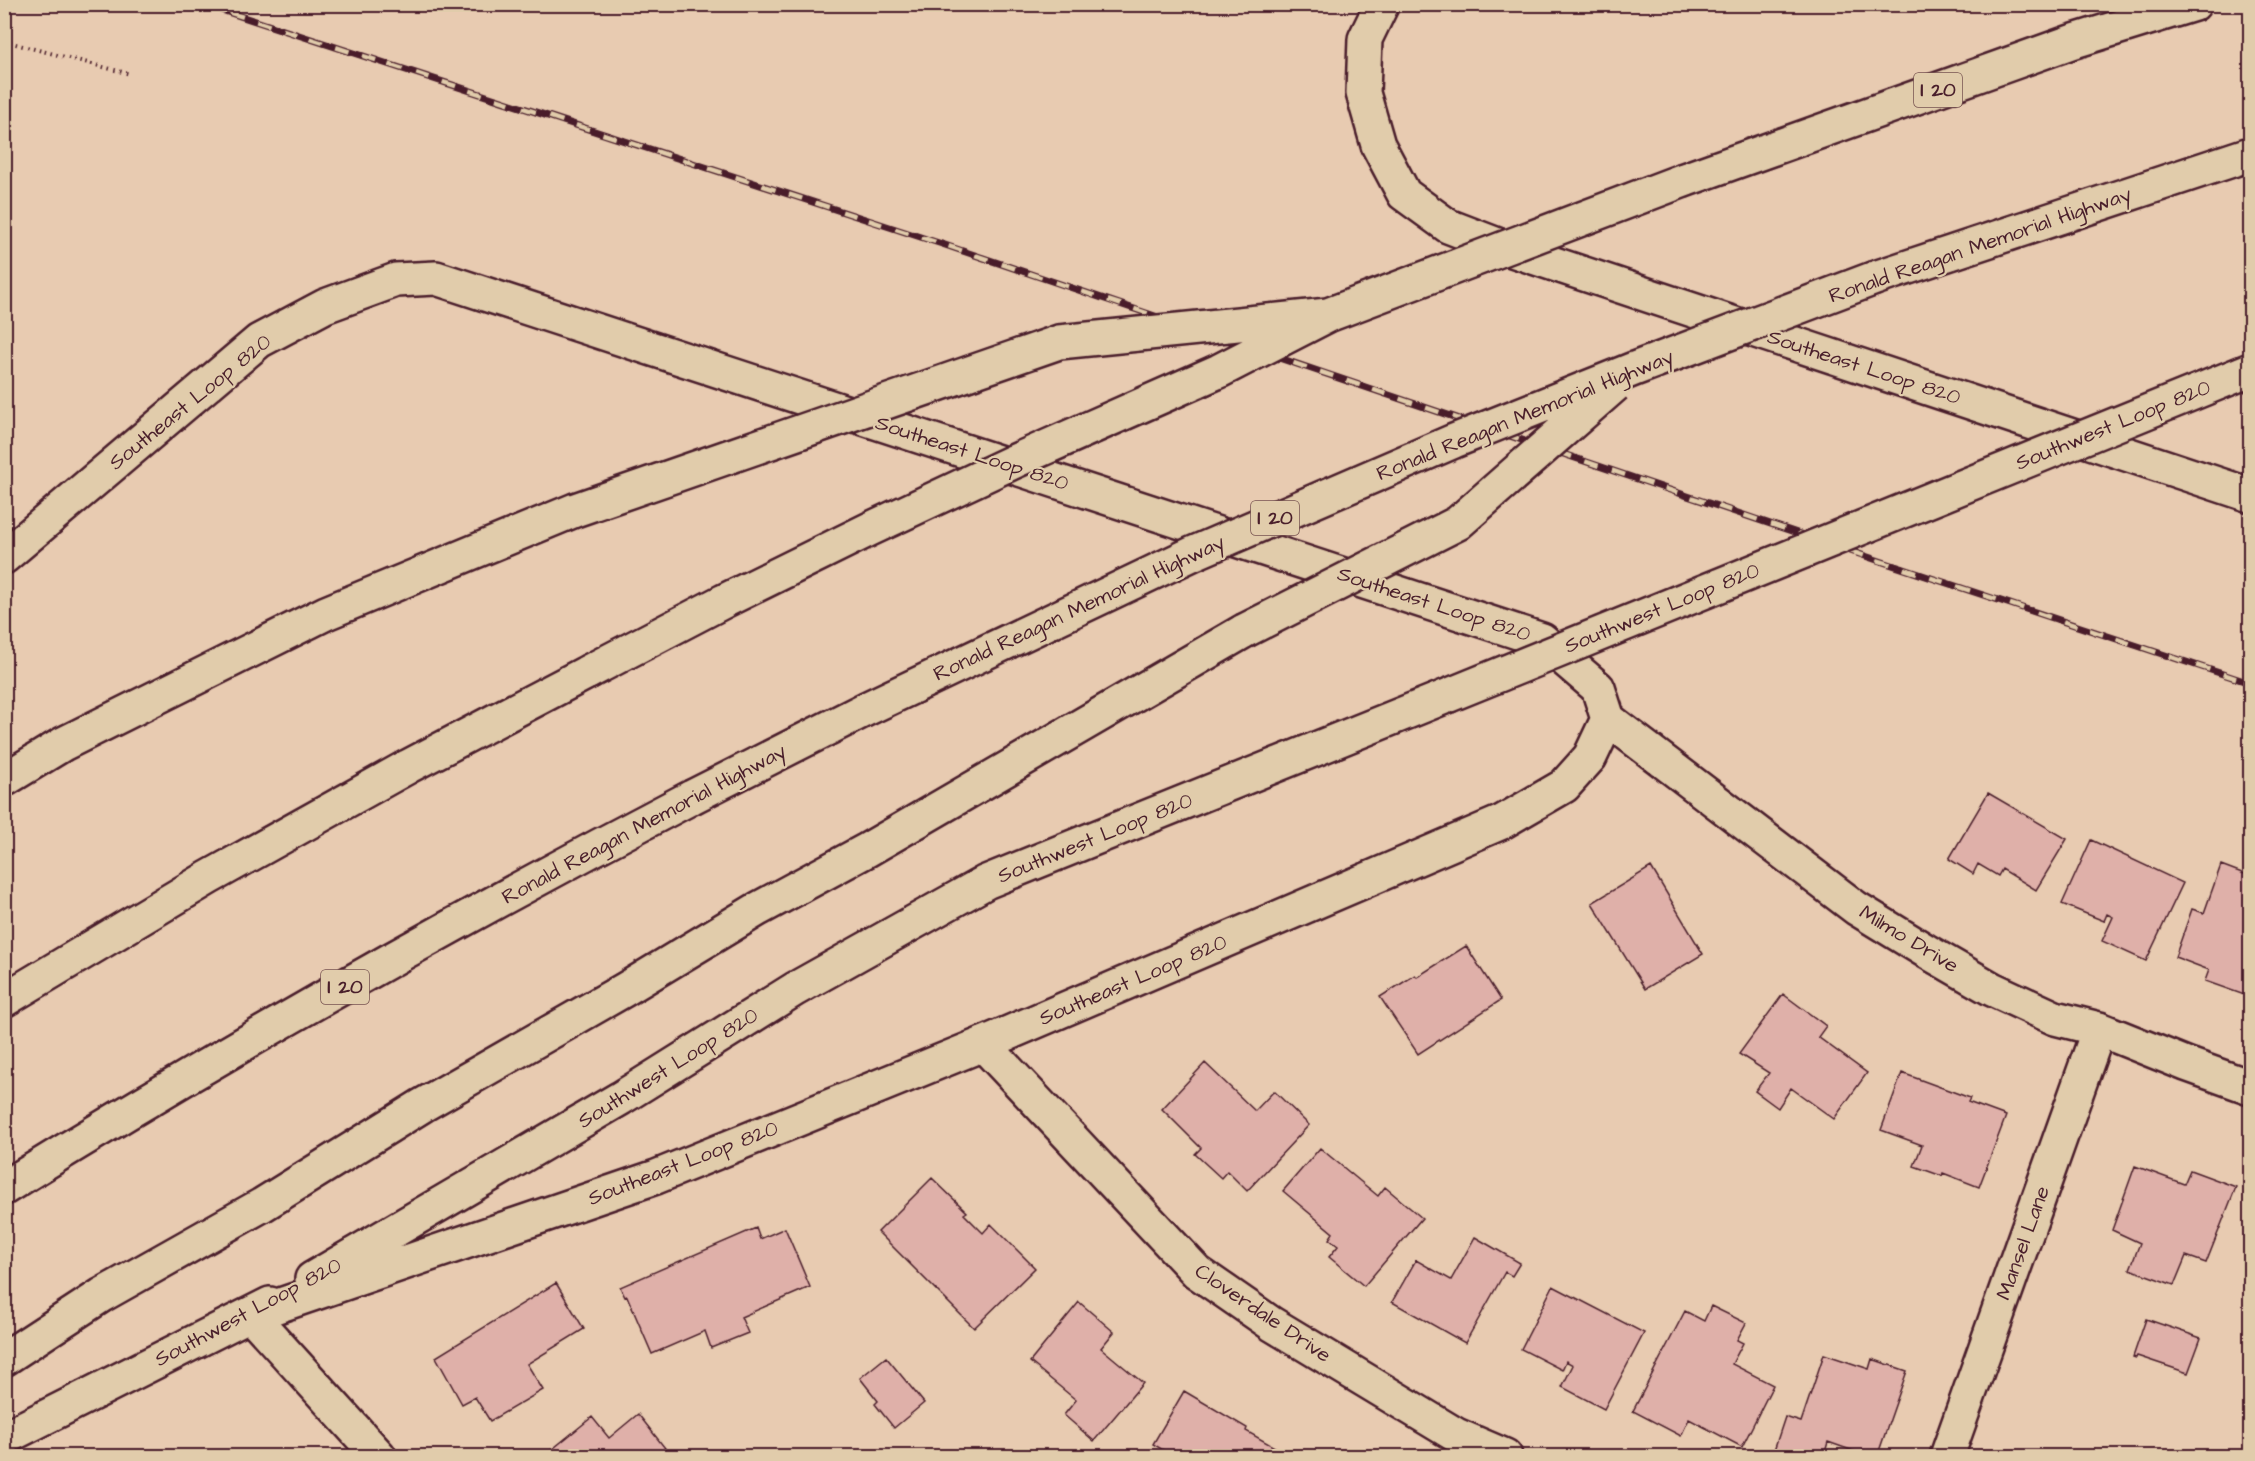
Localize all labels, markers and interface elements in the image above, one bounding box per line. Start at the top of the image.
road number: I 20 [1914,73,1962,107]
street label: Ronald Reagan Memorial Highway [1825,179,2136,312]
street label: Southeast Loop 820 [1763,322,1964,413]
street label: Southeast Loop 820 [103,327,278,477]
street label: Ronald Reagan Memorial Highway [1372,342,1679,490]
street label: Southwest Loop 820 [2011,373,2215,478]
street label: Southeast Loop 820 [871,408,1072,499]
road number: I 20 [1251,501,1299,535]
street label: Ronald Reagan Memorial Highway [929,527,1231,690]
street label: Southwest Loop 820 [1560,556,1764,661]
street label: Southeast Loop 820 [1333,559,1534,650]
street label: Ronald Reagan Memorial Highway [497,736,793,913]
street label: Southwest Loop 820 [993,786,1197,891]
street label: Milmo Drive [1854,898,1964,980]
street label: Southeast Loop 820 [1035,927,1232,1034]
road number: I 20 [321,970,369,1004]
street label: Southwest Loop 820 [572,1001,764,1136]
street label: Southeast Loop 820 [584,1113,783,1214]
street label: Mansel Lane [1989,1182,2057,1304]
street label: Southwest Loop 820 [149,1250,347,1374]
street label: Cloverdale Drive [1189,1257,1337,1369]

